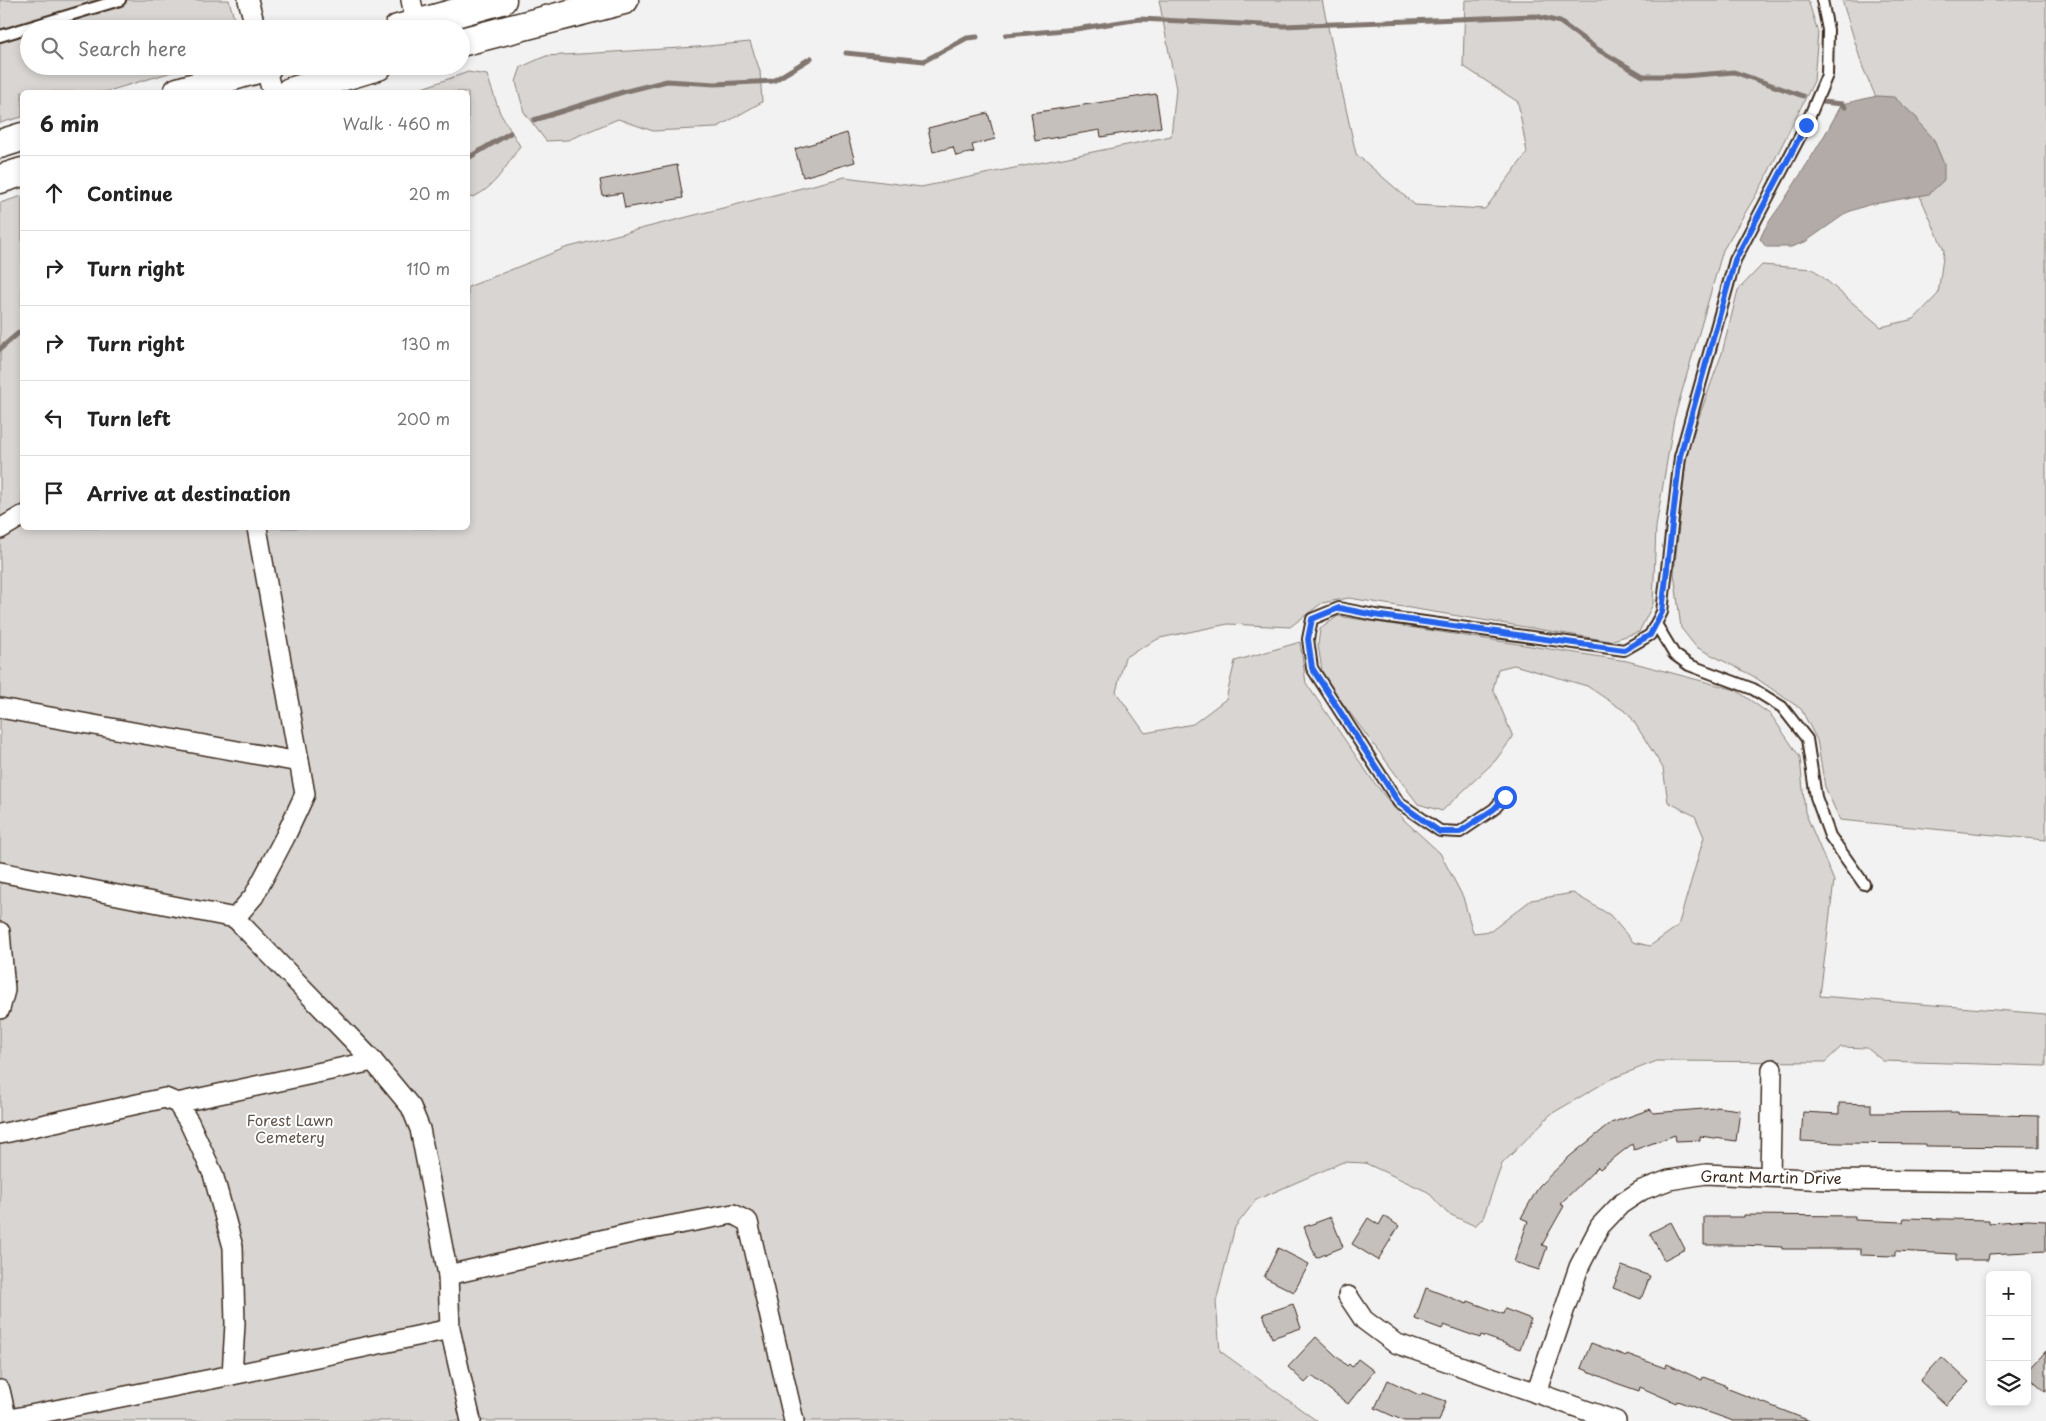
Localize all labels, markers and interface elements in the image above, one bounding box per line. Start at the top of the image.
search box [20,20,470,75]
icon: search [38,34,66,62]
text: Search here [78,34,187,62]
text: 6 min [40,107,99,139]
text: Walk · 460 m [343,111,450,135]
route end [1795,114,1818,137]
icon: ahead [40,179,68,207]
text: Continue [87,179,173,207]
text: 20 m [409,181,450,205]
icon: right [40,254,68,282]
text: Turn right [87,254,185,282]
text: 110 m [407,256,450,280]
icon: right [40,329,68,357]
text: Turn right [87,329,185,357]
text: 130 m [402,331,450,355]
icon: left [40,404,68,432]
text: Turn left [87,404,171,432]
text: 200 m [397,406,450,430]
icon: arrive [40,479,68,507]
text: Arrive at destination [87,479,291,507]
route start [1494,786,1517,809]
park label: Forest Lawn Cemetery [246,1108,334,1148]
street label: Grant Martin Drive [1700,1164,1842,1189]
map controls [1986,1271,2031,1406]
button: + [1986,1271,2031,1316]
button: − [1986,1316,2031,1361]
button: layers [1986,1361,2031,1406]

